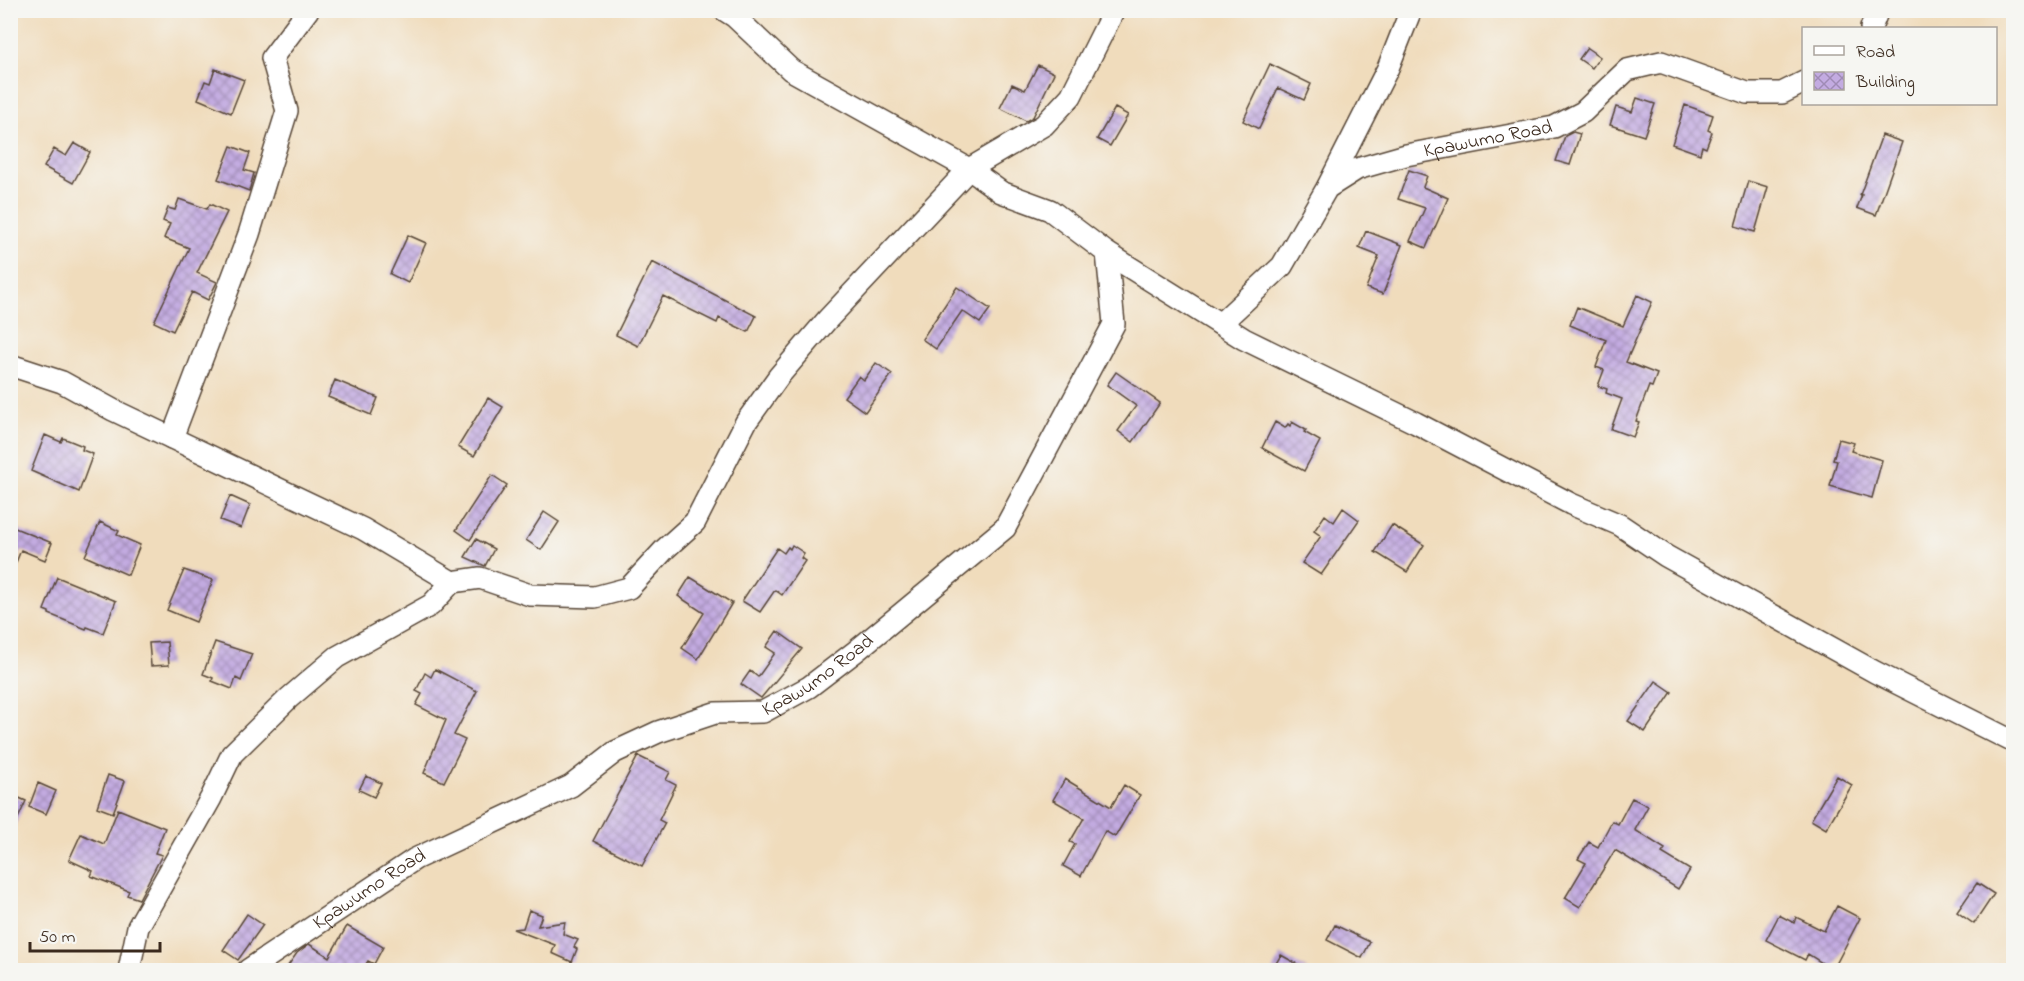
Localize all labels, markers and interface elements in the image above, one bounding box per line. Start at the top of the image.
legend [1802,27,1997,105]
text: Road [1856,40,1895,66]
text: Building [1855,70,1915,97]
street label: Kpawumo Road [1421,113,1555,166]
street label: Kpawumo Road [757,627,880,724]
street label: Kpawumo Road [307,841,431,937]
scale bar [30,915,160,953]
text: 50 m [39,925,76,951]

